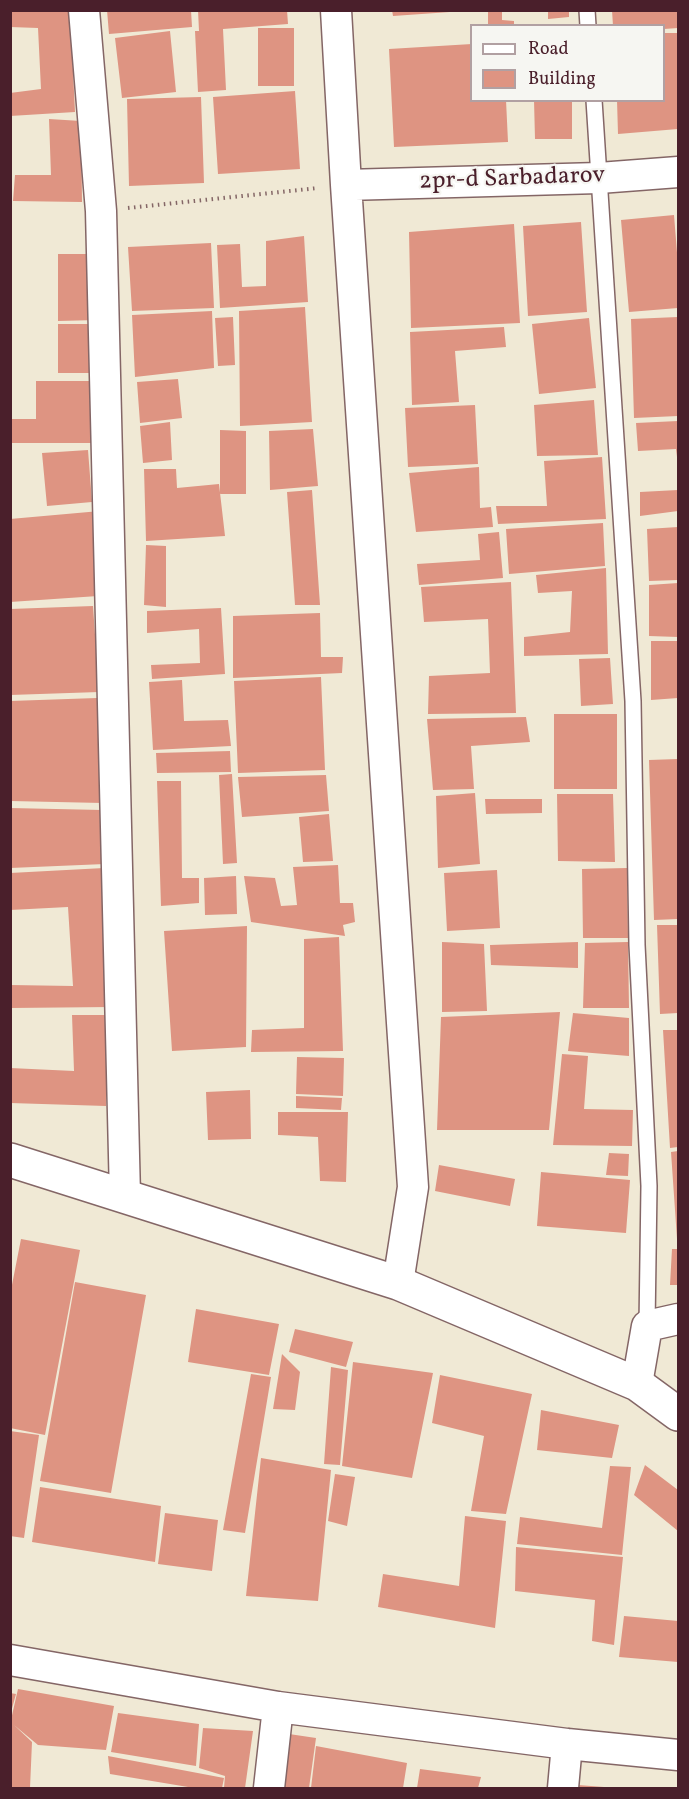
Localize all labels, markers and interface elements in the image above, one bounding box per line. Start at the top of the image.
legend [470,24,665,102]
text: Road [528,37,569,62]
text: Building [528,67,596,92]
street label: 2pr-d Sarbadarov [418,162,606,198]

